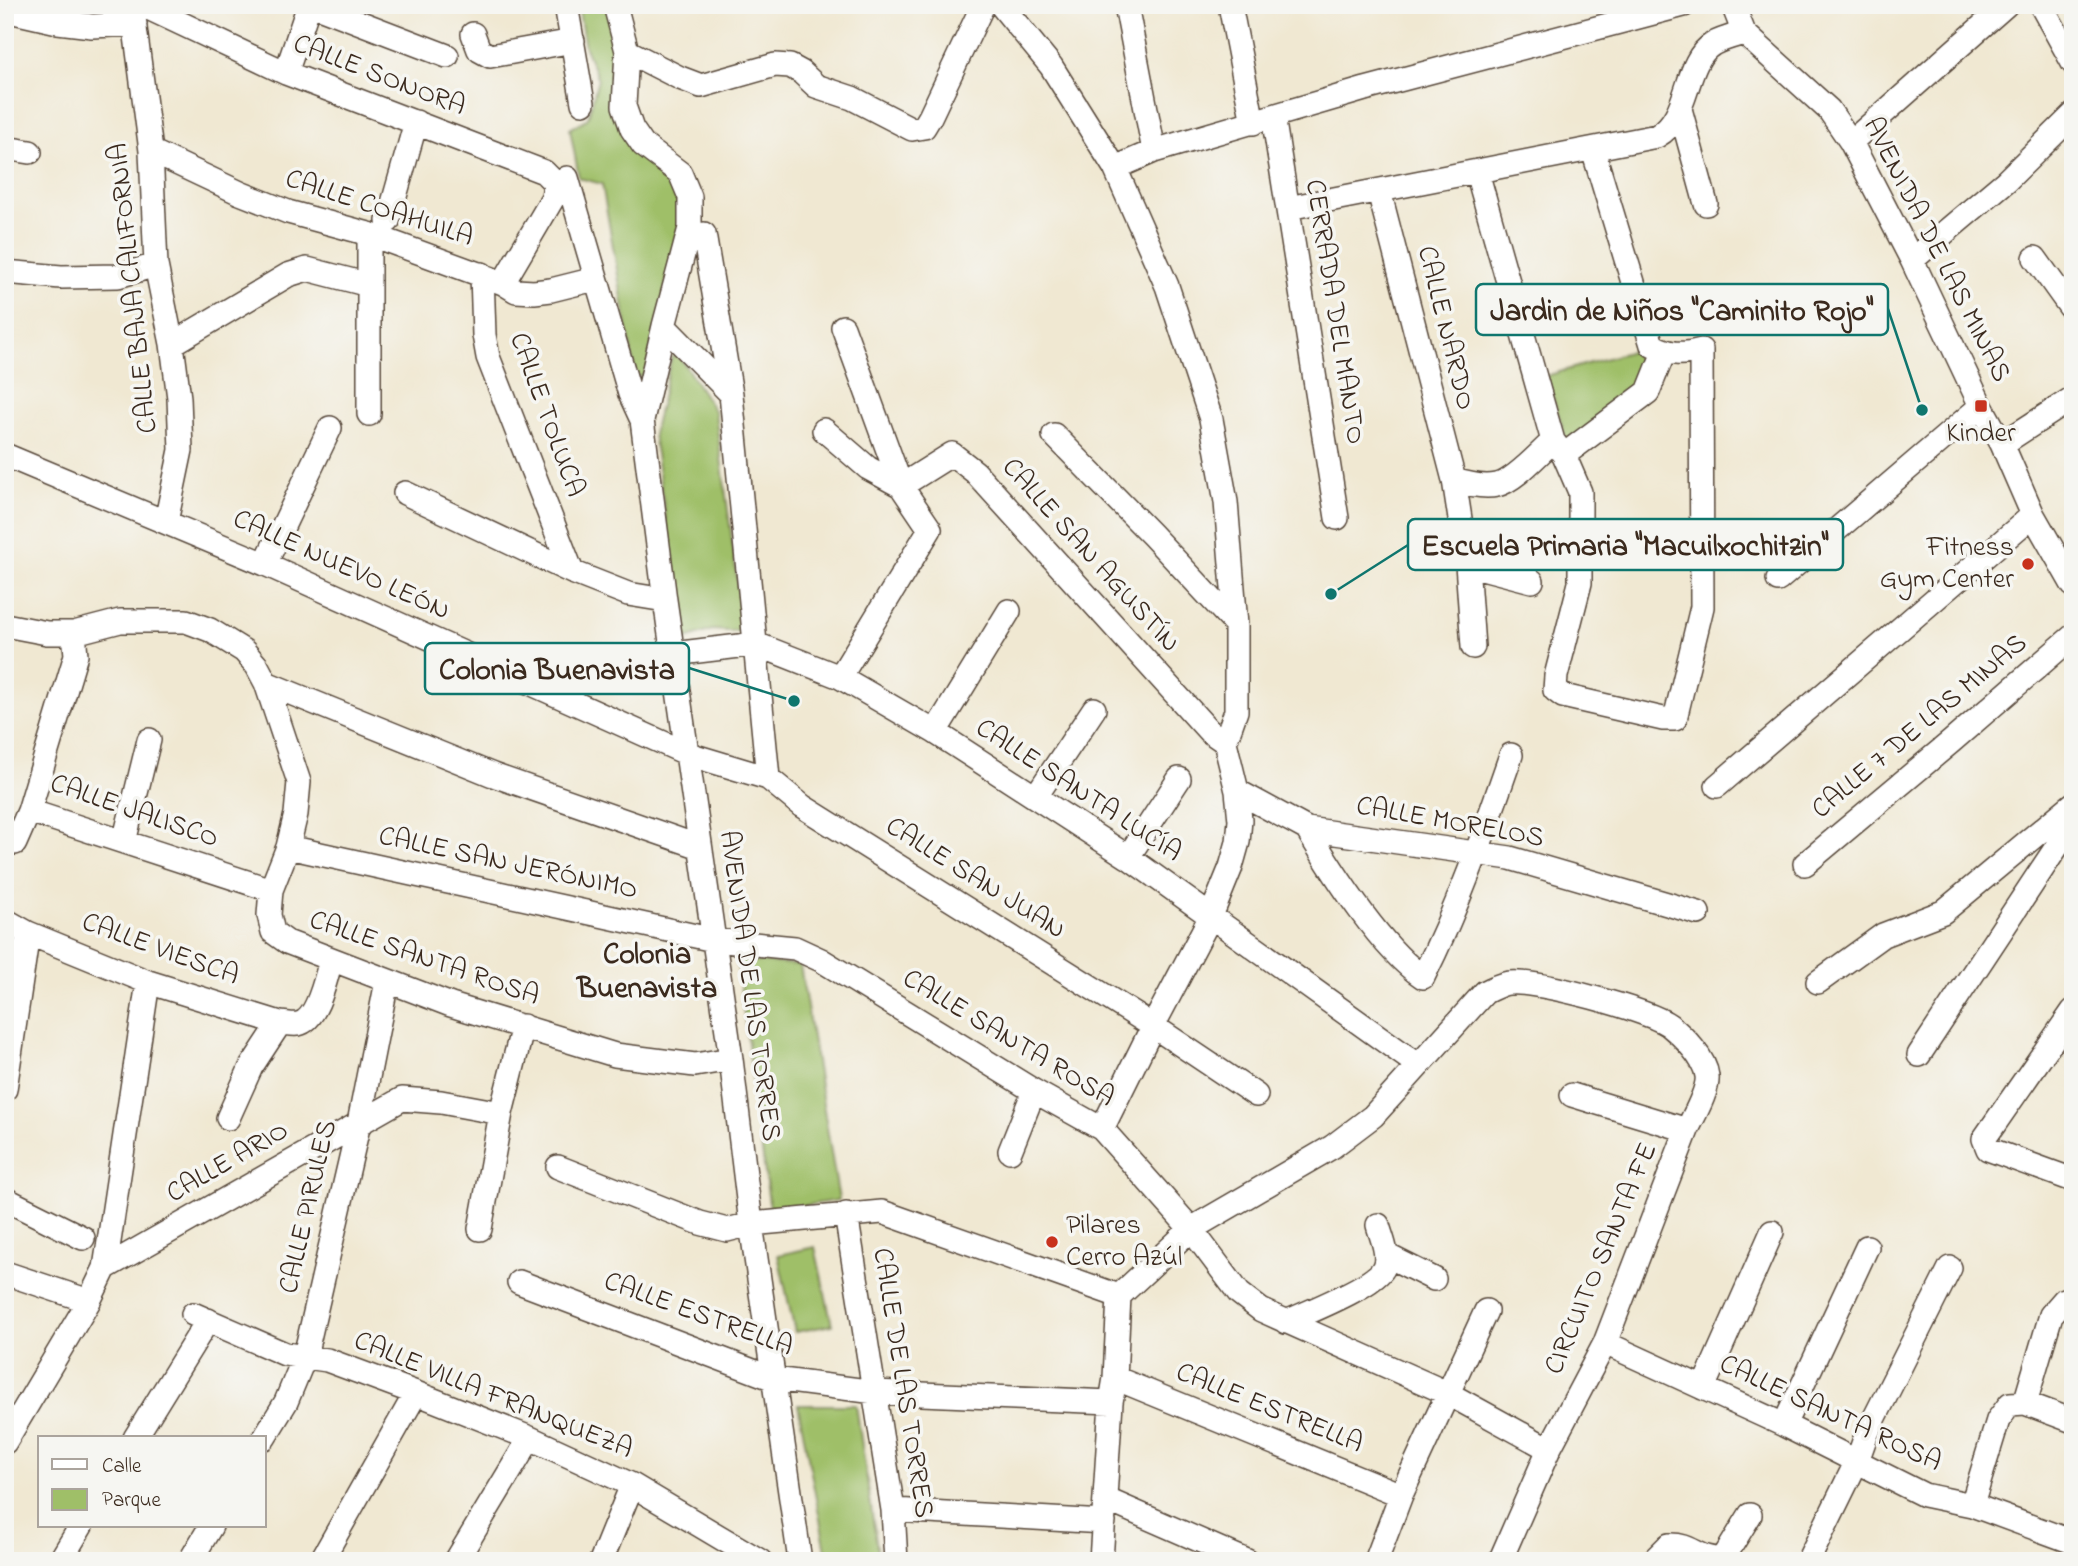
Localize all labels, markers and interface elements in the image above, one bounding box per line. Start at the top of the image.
street label: CALLE SONORA [287,24,471,128]
street label: AVENIDA DE LAS MINAS [1851,110,2021,390]
street label: CALLE BAJA CALIFORNIA [98,141,170,435]
street label: CALLE COAHUILA [280,159,478,259]
street label: CERRADA DEL MANTO [1293,177,1375,447]
street label: CALLE NARDO [1405,242,1485,414]
callout: Jardin de Niños "Caminito Rojo" [1476,284,1888,335]
text: Jardin de Niños "Caminito Rojo" [1490,291,1874,335]
street label: CALLE TOLUCA [497,327,595,503]
marker: Kinder [1973,398,1989,414]
place label: Kinder [1946,414,2016,455]
street label: CALLE SAN AGUSTÍN [991,449,1189,663]
street label: CALLE NUEVO LEÓN [226,500,456,632]
callout: Escuela Primaria "Macuilxochitzin" [1408,519,1843,570]
text: Escuela Primaria "Macuilxochitzin" [1421,526,1829,570]
place label: Fitness Gym Center [1880,528,2014,601]
marker: Fitness Gym Center [2020,556,2036,572]
street label: CALLE 7 DE LAS MINAS [1803,624,2037,830]
callout: Colonia Buenavista [425,643,689,694]
text: Colonia Buenavista [439,650,675,694]
street label: CALLE SANTA LUCÍA [967,709,1189,873]
street label: CALLE JALISCO [44,764,224,860]
street label: CALLE MORELOS [1353,786,1547,860]
street label: CALLE SAN JUAN [877,807,1073,951]
street label: CALLE SAN JERÓNIMO [375,816,641,912]
street label: AVENIDA DE LAS TORRES [707,828,791,1144]
street label: CALLE SANTA ROSA [303,900,545,1018]
street label: CALLE VIESCA [76,903,244,997]
district label: Colonia Buenavista [575,934,717,1012]
street label: CALLE SANTA ROSA [894,959,1122,1119]
street label: CALLE ARIO [159,1111,297,1215]
street label: CALLE PIRULES [269,1116,349,1298]
street label: CIRCUITO SANTA FE [1535,1137,1669,1381]
place label: Pilares Cerro Azúl [1066,1206,1182,1279]
marker: Pilares Cerro Azúl [1044,1234,1060,1250]
street label: CALLE DE LAS TORRES [860,1245,944,1521]
street label: CALLE ESTRELLA [598,1262,798,1368]
street label: CALLE VILLA FRANQUEZA [347,1321,639,1471]
street label: CALLE SANTA ROSA [1712,1344,1948,1484]
street label: CALLE ESTRELLA [1169,1353,1369,1465]
legend [38,1436,266,1528]
text: Calle [102,1452,142,1482]
text: Parque [102,1486,161,1516]

